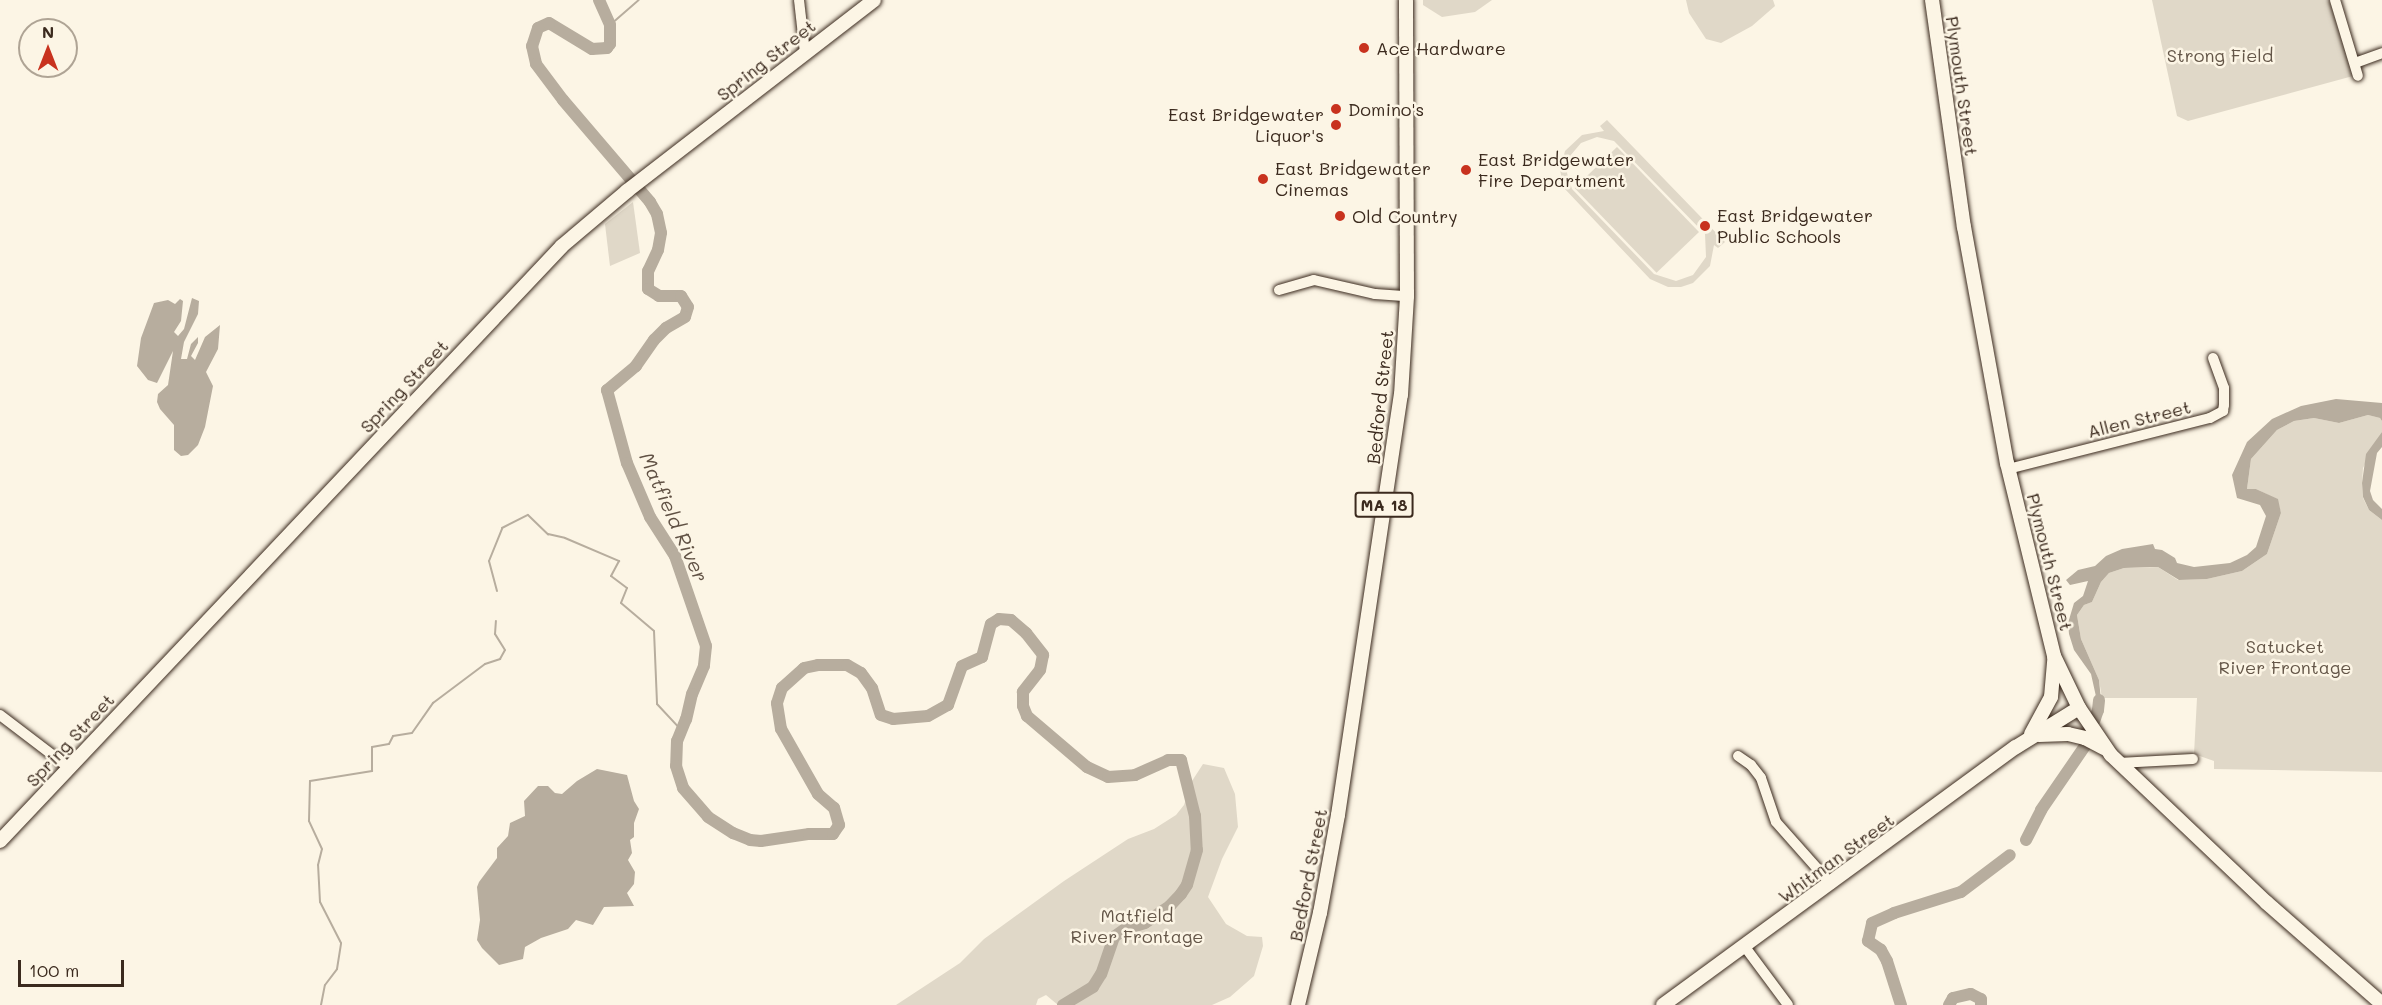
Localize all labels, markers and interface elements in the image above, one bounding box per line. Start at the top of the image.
street label: Spring Street [712,15,820,105]
street label: Plymouth Street [1942,15,1982,157]
north arrow [18,18,78,78]
text: N [42,21,54,42]
place label: Ace Hardware [1376,37,1506,59]
marker: Ace Hardware [1357,41,1371,55]
park label: Strong Field [2167,44,2273,66]
place label: Domino's [1348,98,1424,120]
marker: Domino's [1329,102,1343,116]
place label: East Bridgewater Liquor's [1168,104,1324,146]
marker: East Bridgewater Liquor's [1329,118,1343,132]
place label: East Bridgewater Fire Department [1478,149,1634,192]
place label: East Bridgewater Cinemas [1275,158,1431,201]
marker: East Bridgewater Fire Department [1459,163,1473,177]
marker: East Bridgewater Cinemas [1256,172,1270,186]
place label: Old Country [1352,205,1458,227]
place label: East Bridgewater Public Schools [1717,205,1873,248]
marker: Old Country [1333,209,1347,223]
marker: East Bridgewater Public Schools [1698,219,1712,233]
street label: Bedford Street [1362,329,1398,465]
street label: Spring Street [355,335,453,437]
street label: Allen Street [2085,396,2193,442]
water label: Matfield River [635,448,713,586]
street label: Plymouth Street [2022,491,2078,633]
road number: MA 18 [1354,492,1414,518]
park label: Satucket River Frontage [2219,636,2351,678]
street label: Spring Street [21,689,119,791]
street label: Bedford Street [1285,807,1331,943]
street label: Whitman Street [1774,809,1898,907]
park label: Matfield River Frontage [1071,905,1203,948]
scale bar [21,948,128,986]
text: 100 m [29,958,79,982]

